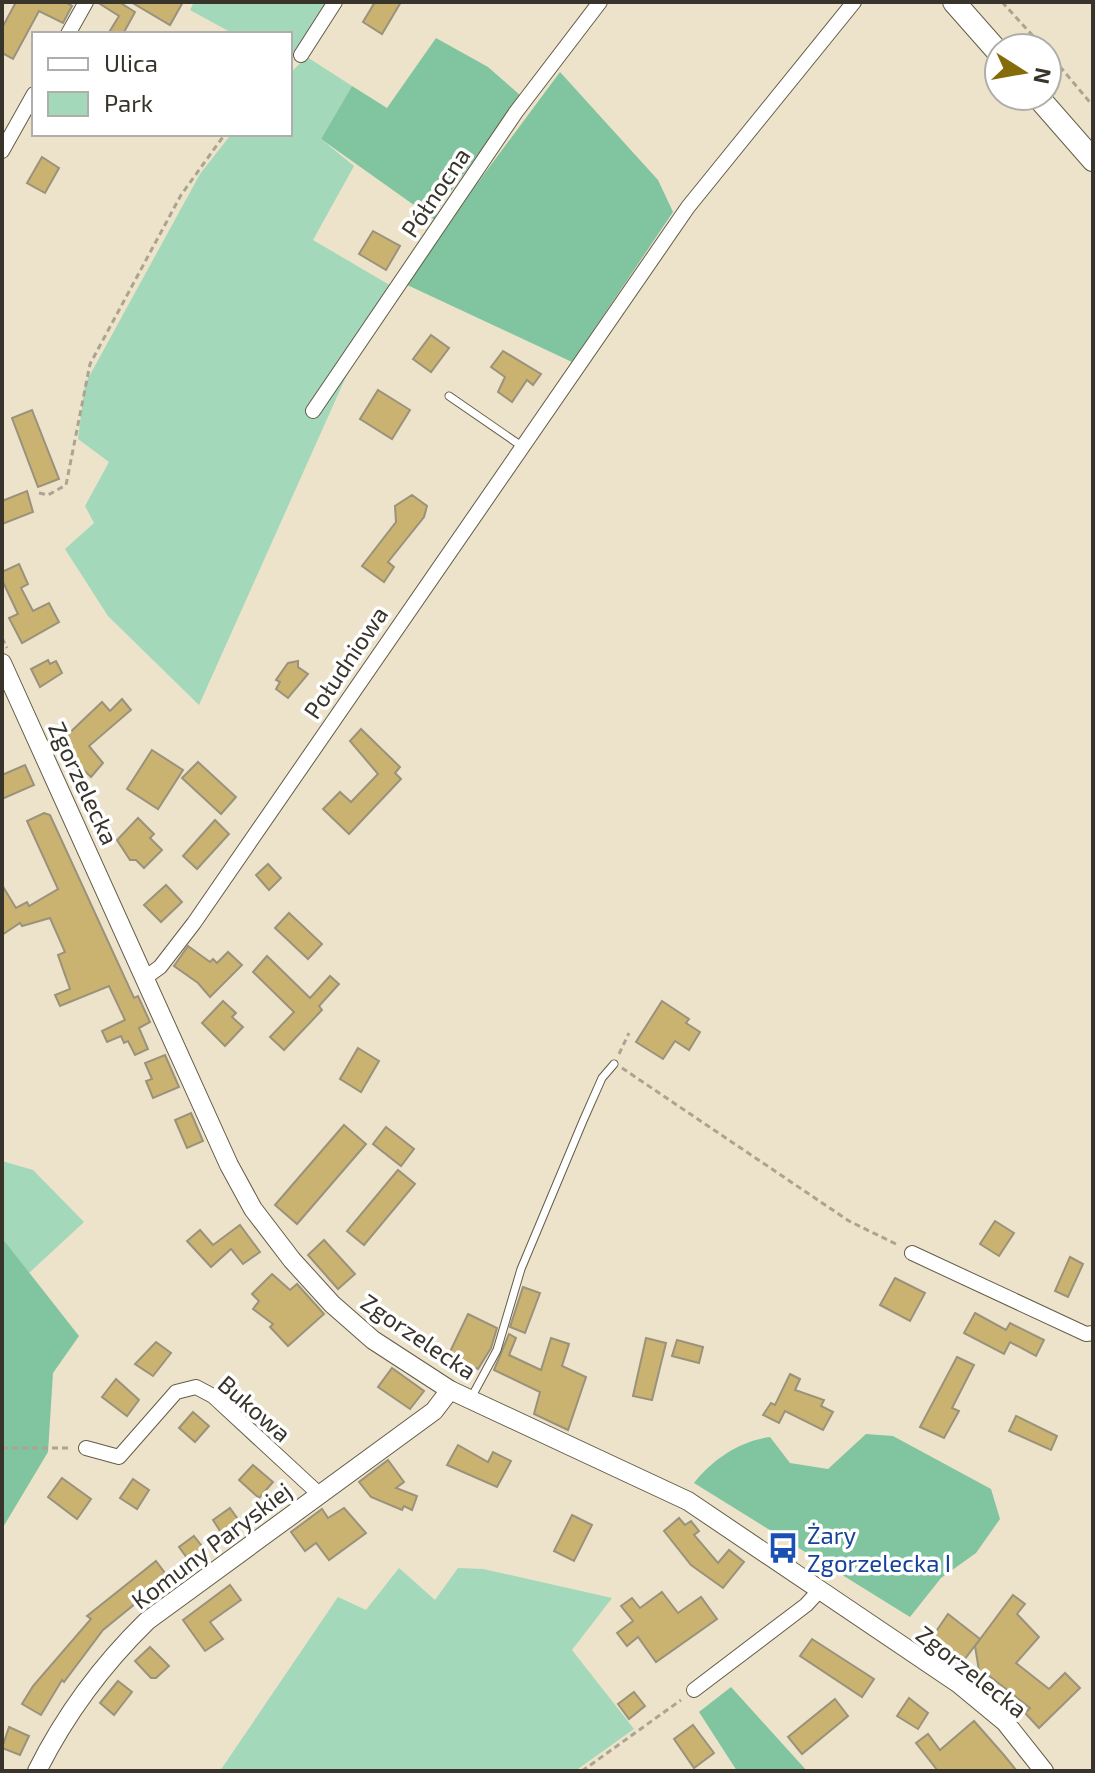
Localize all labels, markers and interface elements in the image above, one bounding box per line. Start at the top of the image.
legend [32,32,292,136]
north arrow [983,32,1063,112]
text: Ulica [104,48,158,77]
text: N [1029,66,1058,86]
text: Park [104,88,153,117]
street label: Północna [394,142,476,242]
street label: Południowa [297,600,393,724]
street label: Zgorzelecka [43,717,125,849]
street label: Zgorzelecka [356,1287,482,1385]
street label: Bukowa [213,1369,297,1447]
street label: Komuny Paryskiej [125,1475,297,1615]
place label: Żary Zgorzelecka I [807,1520,951,1577]
bus stop icon: Żary Zgorzelecka I [766,1531,800,1565]
street label: Zgorzelecka [911,1619,1033,1723]

